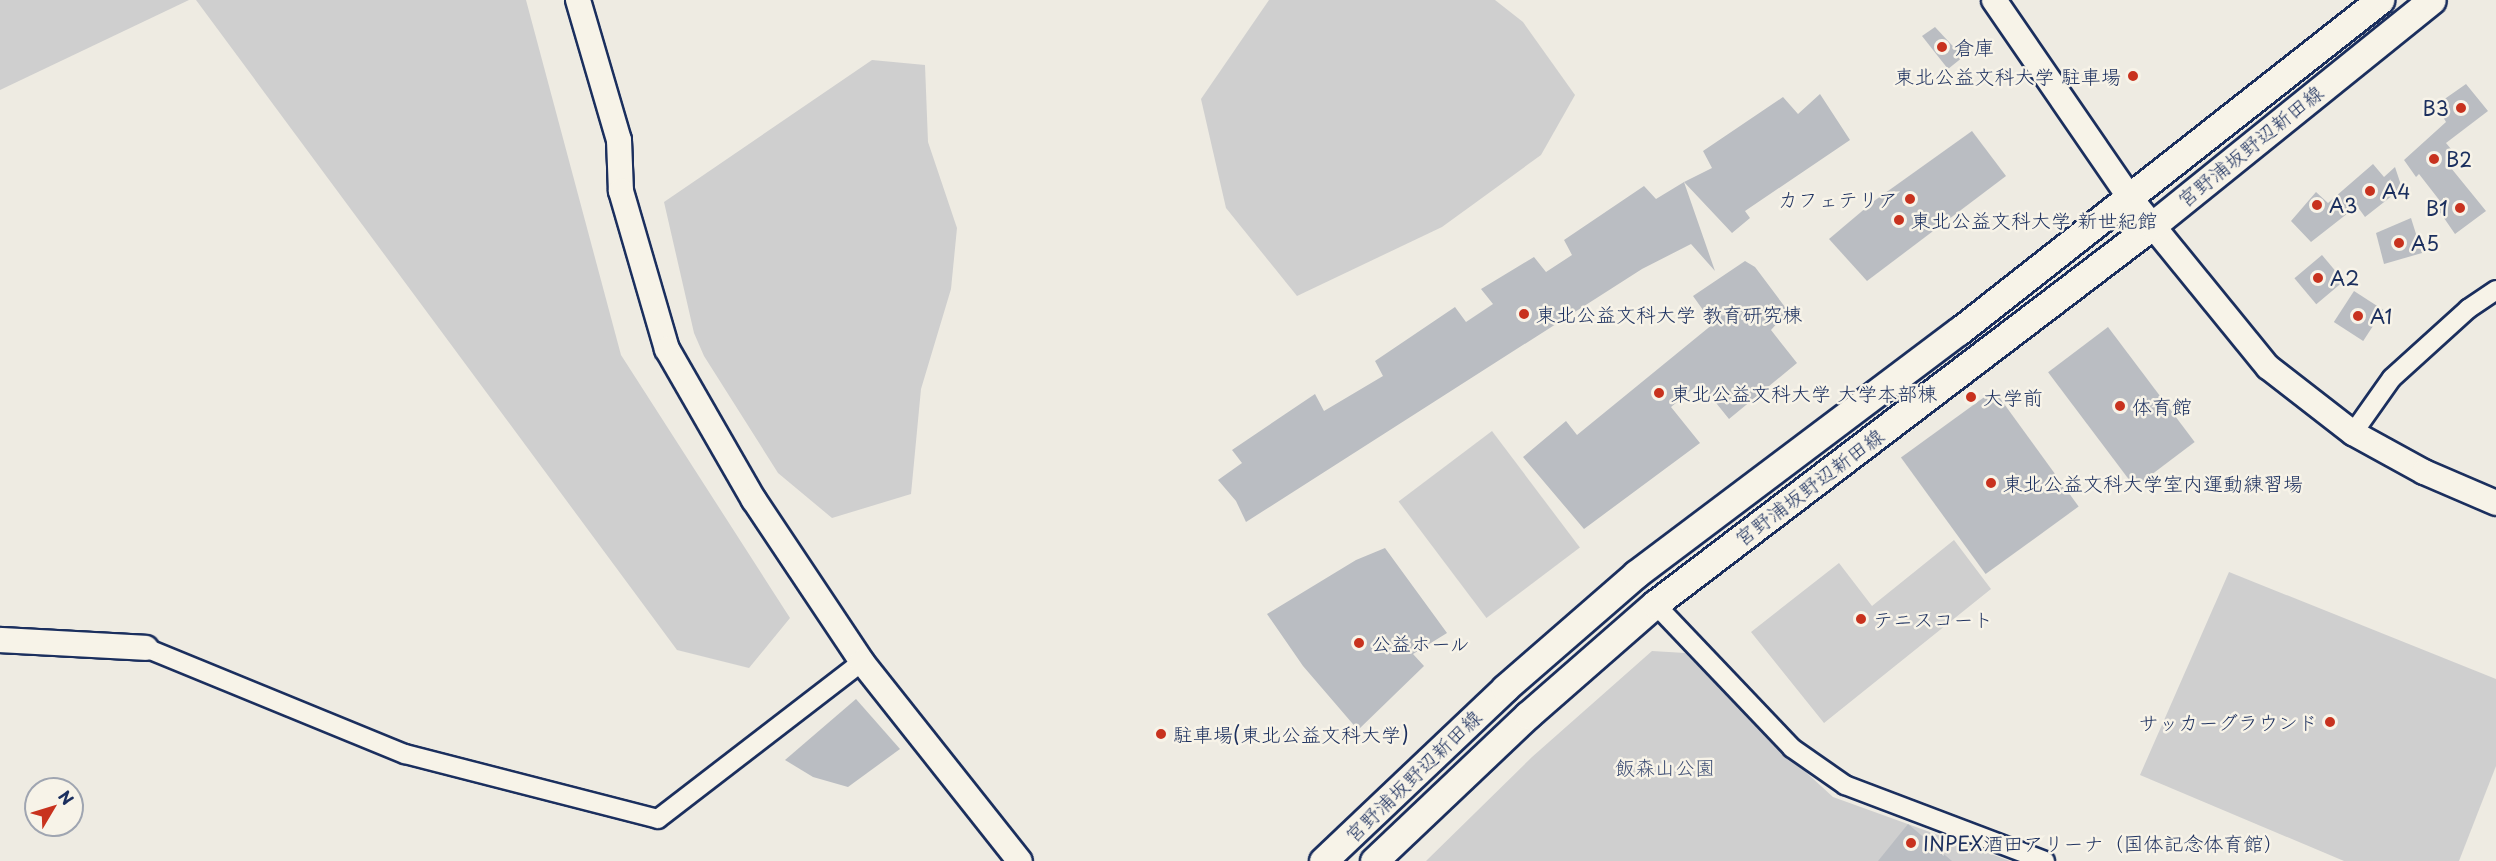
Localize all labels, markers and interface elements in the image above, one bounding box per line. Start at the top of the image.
place label: 倉庫 [1954,35,1994,59]
marker: 倉庫 [1935,40,1949,54]
place label: 東北公益文科大学 駐車場 [1895,64,2121,88]
marker: 東北公益文科大学 駐車場 [2126,69,2140,83]
street label: 宮野浦坂野辺新田線 [2173,80,2327,212]
place label: B3 [2423,96,2449,120]
marker: B3 [2454,101,2468,115]
place label: B2 [2446,147,2472,171]
marker: B2 [2427,152,2441,166]
place label: A4 [2382,179,2411,203]
marker: A4 [2363,184,2377,198]
place label: カフェテリア [1778,187,1898,211]
marker: カフェテリア [1903,192,1917,206]
place label: A3 [2329,193,2357,217]
place label: B1 [2426,196,2448,220]
marker: A3 [2310,198,2324,212]
marker: B1 [2453,201,2467,215]
place label: 東北公益文科大学 新世紀館 [1911,208,2157,232]
marker: 東北公益文科大学 新世紀館 [1892,213,1906,227]
place label: A5 [2411,231,2439,255]
marker: A5 [2392,236,2406,250]
place label: A2 [2330,266,2359,290]
marker: A2 [2311,271,2325,285]
place label: 東北公益文科大学 教育研究棟 [1536,302,1802,326]
place label: A1 [2370,304,2392,328]
marker: 東北公益文科大学 教育研究棟 [1517,307,1531,321]
marker: A1 [2351,309,2365,323]
place label: 東北公益文科大学 大学本部棟 [1671,381,1937,405]
place label: 大学前 [1983,385,2043,409]
marker: 東北公益文科大学 大学本部棟 [1652,386,1666,400]
marker: 大学前 [1964,390,1978,404]
place label: 体育館 [2132,394,2192,418]
marker: 体育館 [2113,399,2127,413]
street label: 宮野浦坂野辺新田線 [1730,423,1888,551]
place label: 東北公益文科大学室内運動練習場 [2003,471,2303,495]
marker: 東北公益文科大学室内運動練習場 [1984,476,1998,490]
place label: テニスコート [1873,607,1993,631]
marker: テニスコート [1854,612,1868,626]
place label: 公益ホール [1371,631,1471,655]
marker: 公益ホール [1352,636,1366,650]
street label: 宮野浦坂野辺新田線 [1340,705,1486,847]
place label: サッカーグラウンド [2138,710,2318,734]
marker: サッカーグラウンド [2323,715,2337,729]
place label: 駐車場(東北公益文科大学) [1173,722,1409,746]
marker: 駐車場(東北公益文科大学) [1154,727,1168,741]
park label: 飯森山公園 [1615,755,1715,779]
north arrow [24,777,84,837]
text: N [53,785,80,810]
place label: INPEX酒田アリーナ（国体記念体育館） [1923,831,2284,855]
marker: INPEX酒田アリーナ（国体記念体育館） [1904,836,1918,850]

